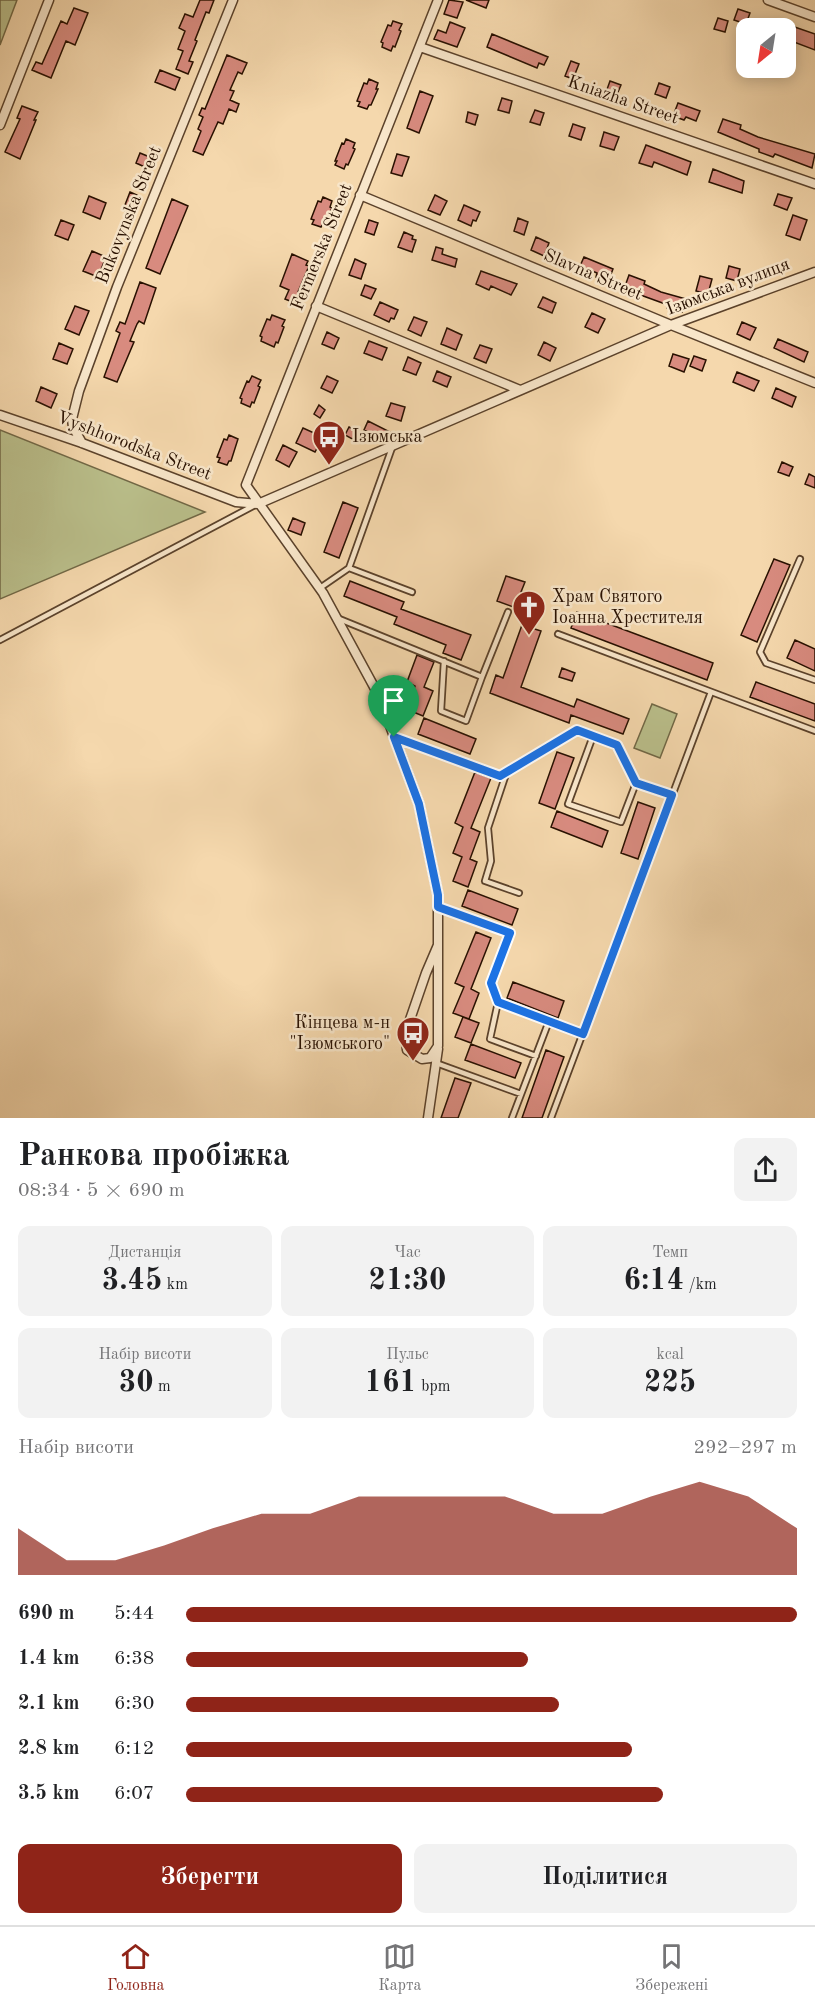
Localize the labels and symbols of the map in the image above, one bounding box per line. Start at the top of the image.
north arrow [736,18,796,78]
street label: Kniazha Street [565,73,681,127]
street label: Bukovynska Street [93,143,165,287]
street label: Fermerska Street [288,181,356,313]
street label: Slavna Street [541,246,645,304]
street label: Ізюмська вулиця [664,255,792,319]
street label: Vyshhorodska Street [54,408,214,484]
bus stop icon: Ізюмська [311,419,347,466]
place label: Ізюмська [352,428,423,446]
place label: Храм Святого Іоанна Хрестителя [552,588,703,627]
church icon: Храм Святого Іоанна Хрестителя [511,589,547,636]
pin [368,675,419,737]
place label: Кінцева м-н "Ізюмського" [289,1014,390,1053]
bus stop icon: Кінцева м-н "Ізюмського" [395,1015,431,1062]

